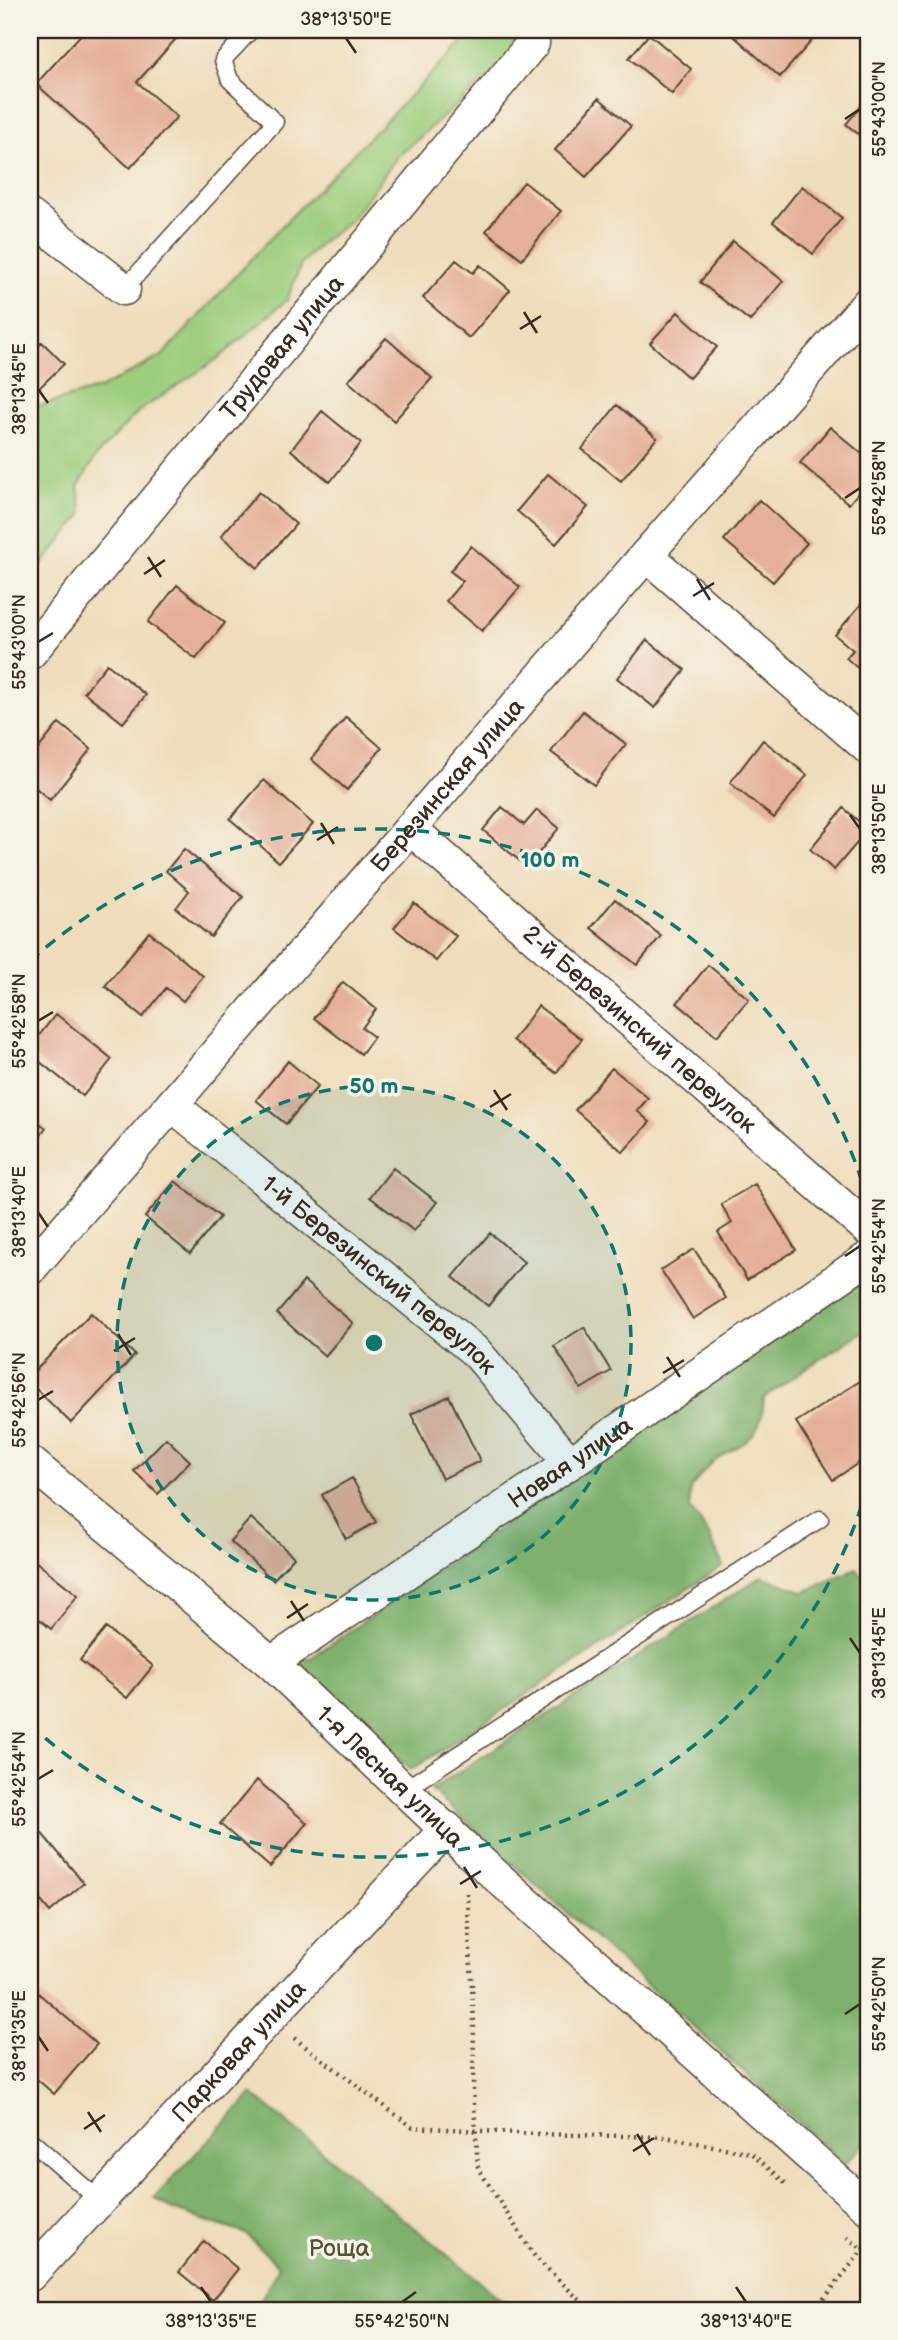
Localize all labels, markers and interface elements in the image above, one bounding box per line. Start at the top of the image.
text: 38°13'50"E [300,9,392,30]
text: 55°43'00"N [869,61,890,157]
street label: Трудовая улица [214,270,350,426]
text: 38°13'45"E [9,343,30,435]
text: 55°42'58"N [869,440,890,536]
text: 55°43'00"N [9,594,30,690]
street label: Березинская улица [365,693,531,878]
text: 38°13'50"E [869,783,890,875]
text: 100 m [521,848,579,873]
street label: 2-й Березинский переулок [517,920,762,1140]
text: 55°42'58"N [9,973,30,1069]
text: 50 m [350,1074,398,1099]
text: 38°13'40"E [9,1166,30,1258]
street label: 1-й Березинский переулок [256,1170,503,1380]
text: 55°42'54"N [869,1198,890,1294]
centre of rings [362,1331,386,1355]
text: 55°42'56"N [9,1352,30,1448]
street label: Новая улица [503,1411,638,1515]
text: 38°13'45"E [869,1607,890,1699]
street label: 1-я Лесная улица [310,1700,469,1854]
text: 55°42'54"N [9,1731,30,1827]
text: 55°42'50"N [869,1956,890,2052]
street label: Парковая улица [166,1975,312,2129]
text: 38°13'35"E [9,1990,30,2082]
park label: Роща [308,2234,370,2263]
text: 38°13'35"E [165,2311,257,2332]
text: 55°42'50"N [354,2311,450,2332]
text: 38°13'40"E [700,2311,792,2332]

